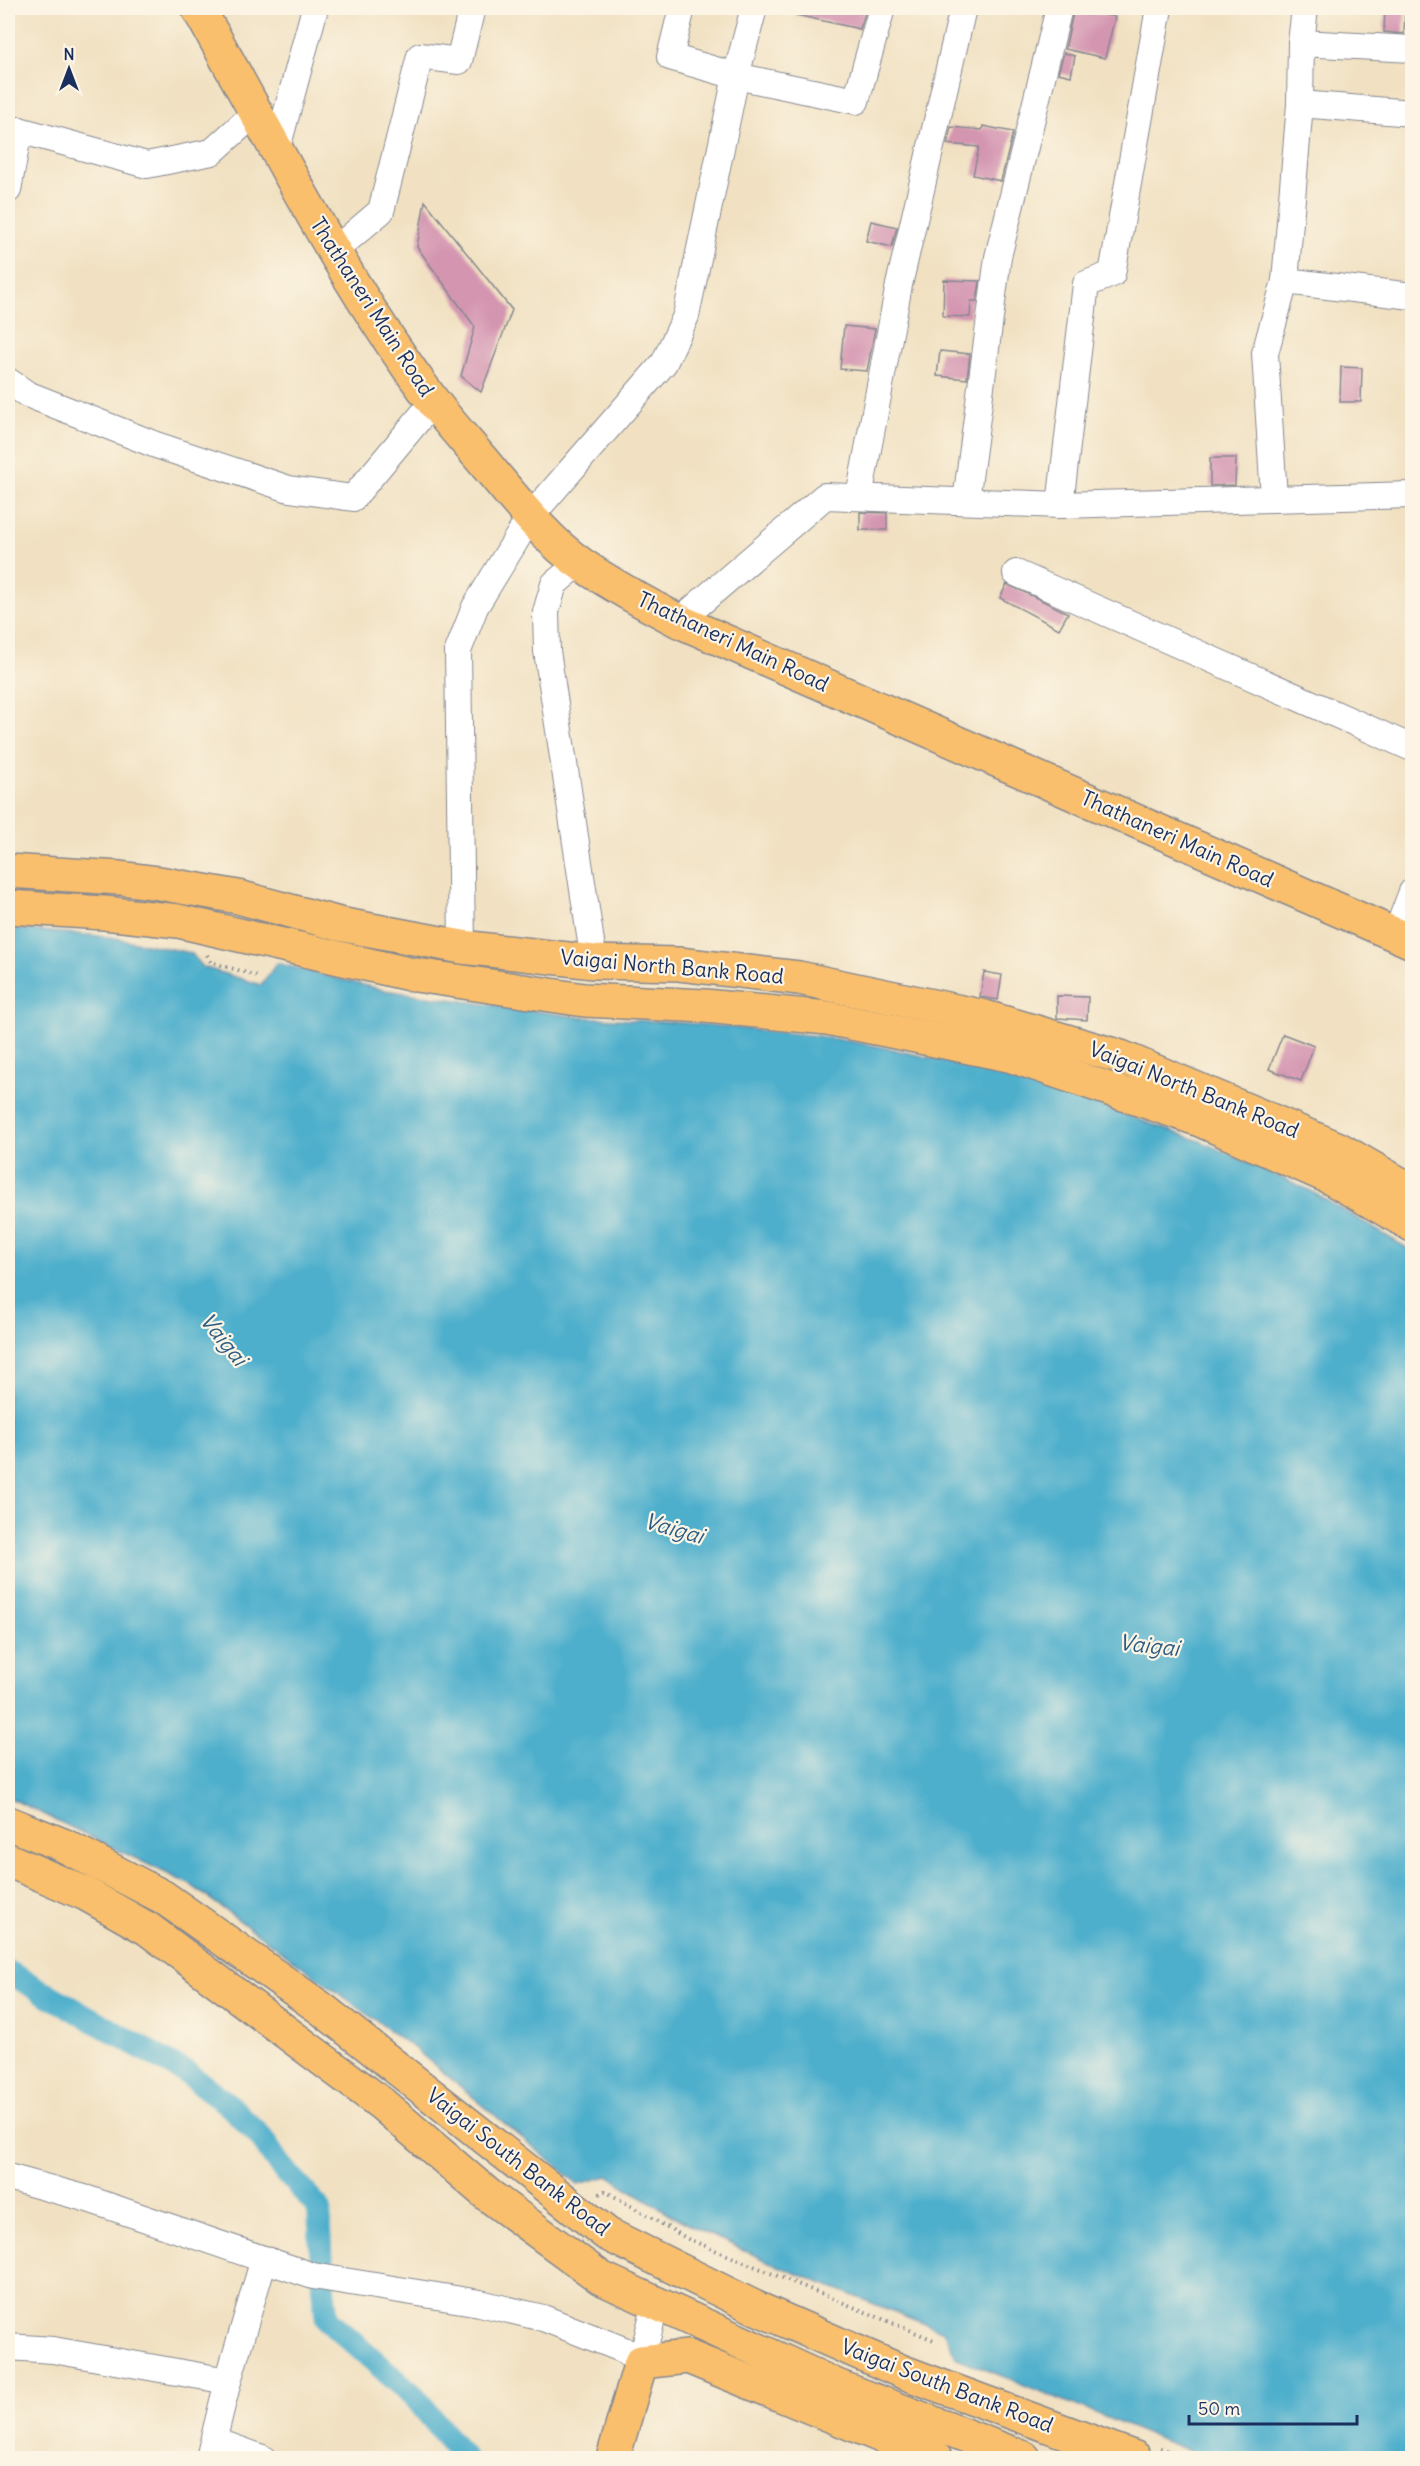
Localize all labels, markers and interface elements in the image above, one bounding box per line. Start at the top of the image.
north arrow [39,39,99,99]
text: N [63,44,75,64]
street label: Thathaneri Main Road [304,212,440,401]
street label: Thathaneri Main Road [633,585,833,698]
street label: Thathaneri Main Road [1077,784,1278,893]
street label: Vaigai North Bank Road [559,943,785,990]
street label: Vaigai North Bank Road [1085,1035,1303,1144]
water label: Vaigai [194,1307,256,1374]
water label: Vaigai [641,1506,710,1551]
water label: Vaigai [1118,1628,1183,1662]
street label: Vaigai South Bank Road [421,2082,615,2242]
street label: Vaigai South Bank Road [837,2333,1057,2438]
scale bar [1189,2388,1357,2426]
text: 50 m [1198,2397,1240,2420]

